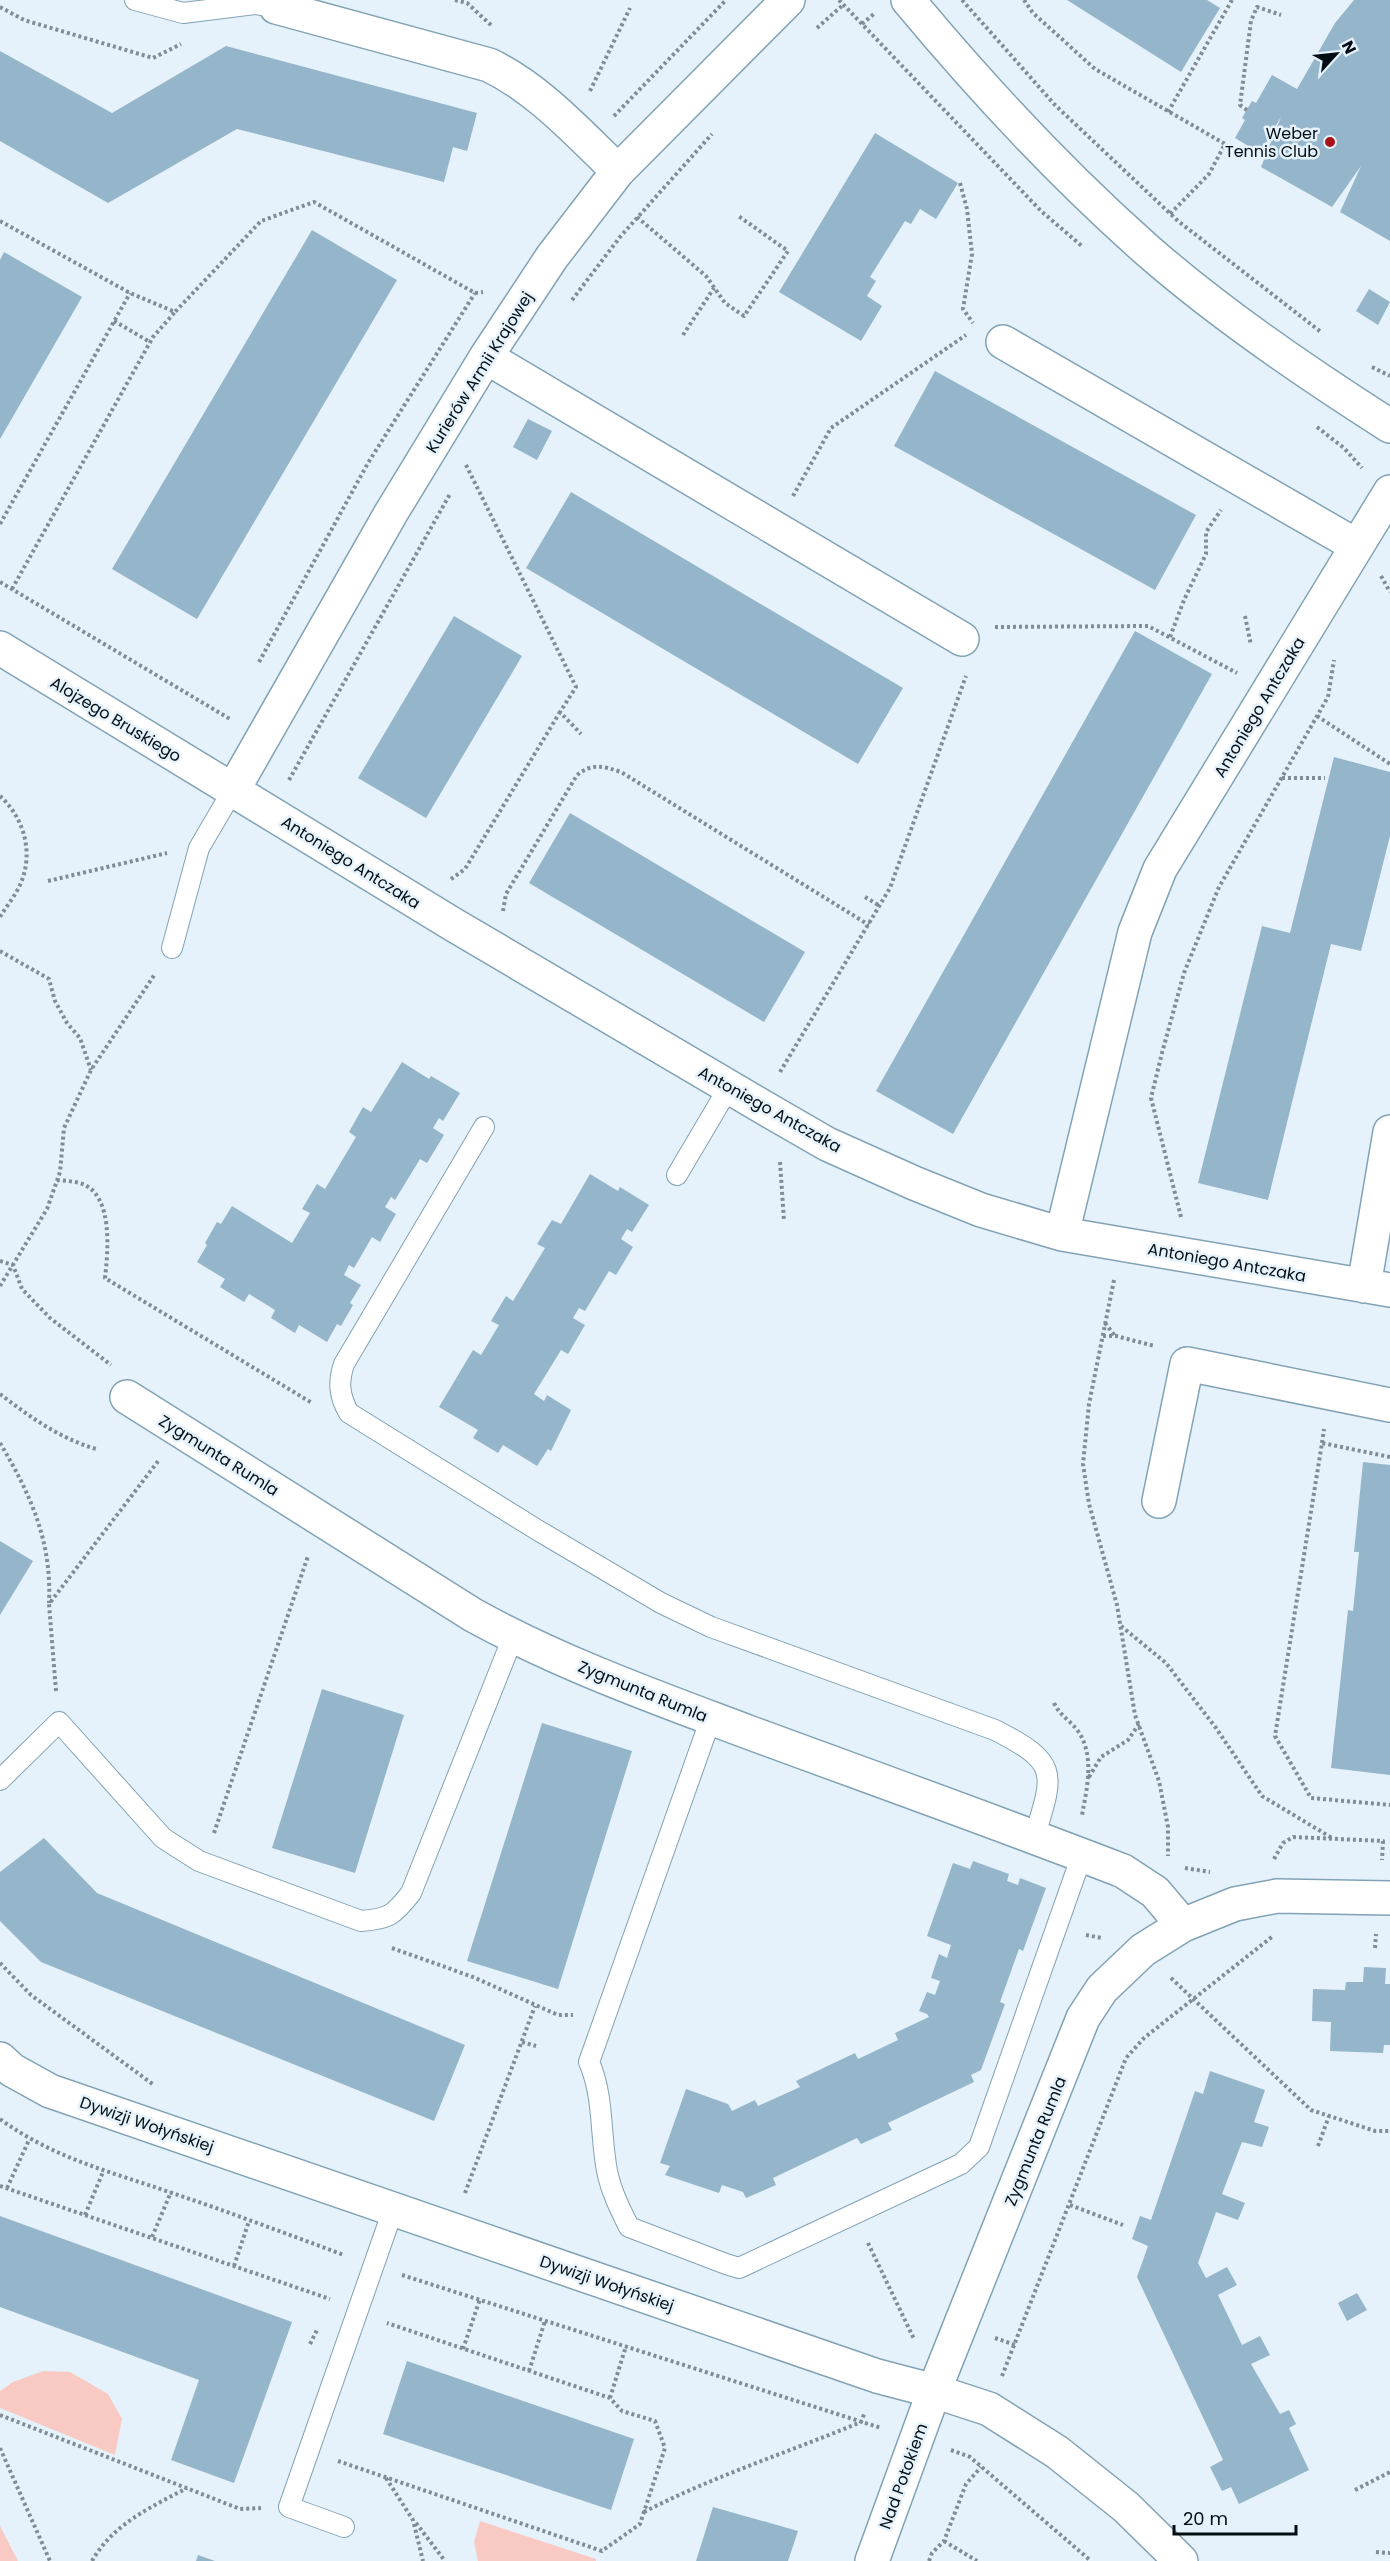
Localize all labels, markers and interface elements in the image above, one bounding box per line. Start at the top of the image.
north arrow [1306,24,1366,84]
text: N [1336,37,1362,58]
place label: Weber Tennis Club [1225,122,1318,163]
marker: Weber Tennis Club [1323,135,1337,149]
street label: Kurierów Armii Krajowej [420,287,539,457]
street label: Antoniego Antczaka [1208,633,1311,782]
street label: Alojzego Bruskiego [46,671,186,768]
street label: Antoniego Antczaka [277,810,425,915]
street label: Antoniego Antczaka [694,1061,845,1158]
street label: Antoniego Antczaka [1146,1237,1308,1288]
street label: Zygmunta Rumla [154,1409,283,1502]
street label: Zygmunta Rumla [575,1655,711,1728]
street label: Zygmunta Rumla [999,2073,1072,2209]
street label: Dywizji Wołyńskiej [77,2091,217,2158]
street label: Dywizji Wołyńskiej [537,2250,677,2317]
street label: Nad Potokiem [874,2420,933,2532]
scale bar [1174,2498,1296,2536]
text: 20 m [1183,2506,1228,2531]

